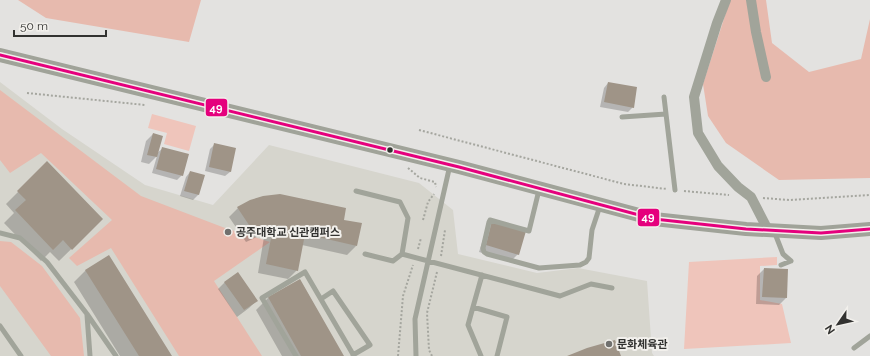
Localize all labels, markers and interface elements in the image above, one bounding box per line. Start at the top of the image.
scale bar [14,12,106,38]
text: 50 m [20,19,48,33]
line badge: 49 [205,98,228,117]
text: 49 [210,102,223,115]
unlabelled marker [385,145,395,155]
line badge: 49 [637,208,660,227]
text: 49 [642,211,655,224]
place label: 공주대학교 신관캠퍼스 [236,226,340,239]
marker: 공주대학교 신관캠퍼스 [223,227,233,237]
north arrow [818,304,858,344]
text: N [822,322,838,336]
place label: 문화체육관 [617,338,668,351]
marker: 문화체육관 [604,339,614,349]

